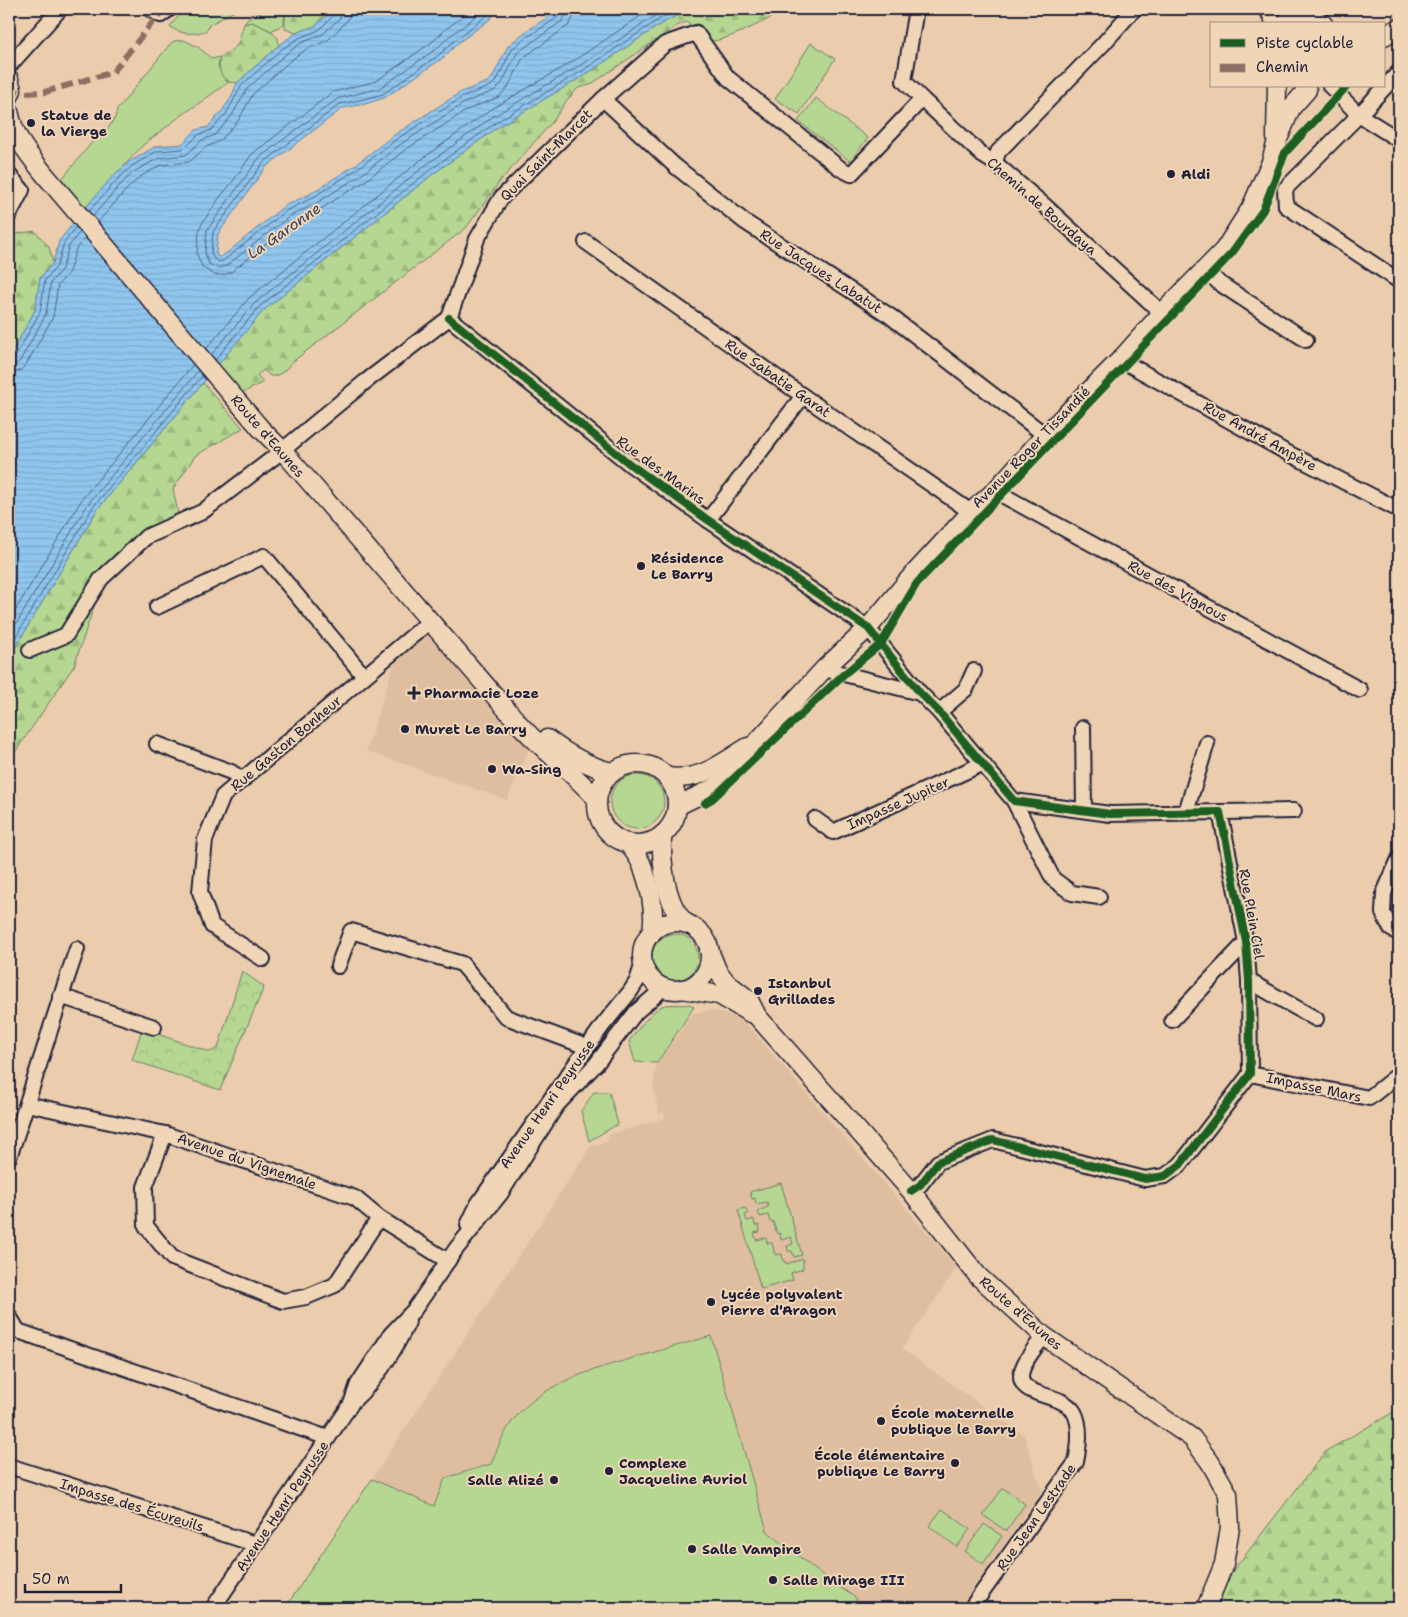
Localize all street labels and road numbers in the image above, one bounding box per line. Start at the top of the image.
street label: Quai Saint-Marcet [496,105,596,205]
street label: Chemin de Bourdaya [983,153,1101,259]
street label: Rue Jacques Labatut [756,225,886,317]
street label: Rue Sabatie Garat [722,335,834,421]
street label: Avenue Roger Tissandié [968,382,1094,512]
street label: Route d'Eaunes [227,391,309,481]
street label: Rue André Ampère [1200,397,1320,475]
street label: Rue des Marins [613,432,709,508]
street label: Rue des Vignous [1125,556,1231,626]
street label: Rue Gaston Bonheur [227,691,346,795]
street label: Impasse Jupiter [844,772,952,834]
street label: Rue Plein Ciel [1235,867,1269,961]
street label: Avenue Henri Peyrusse [496,1036,599,1172]
street label: Impasse Mars [1265,1068,1363,1106]
street label: Avenue du Vignemale [175,1129,319,1193]
street label: Route d'Eaunes [976,1272,1066,1354]
street label: Avenue Henri Peyrusse [232,1437,333,1575]
street label: Rue Jean Lestrade [992,1460,1080,1574]
street label: Impasse des Écureuils [58,1474,206,1536]

